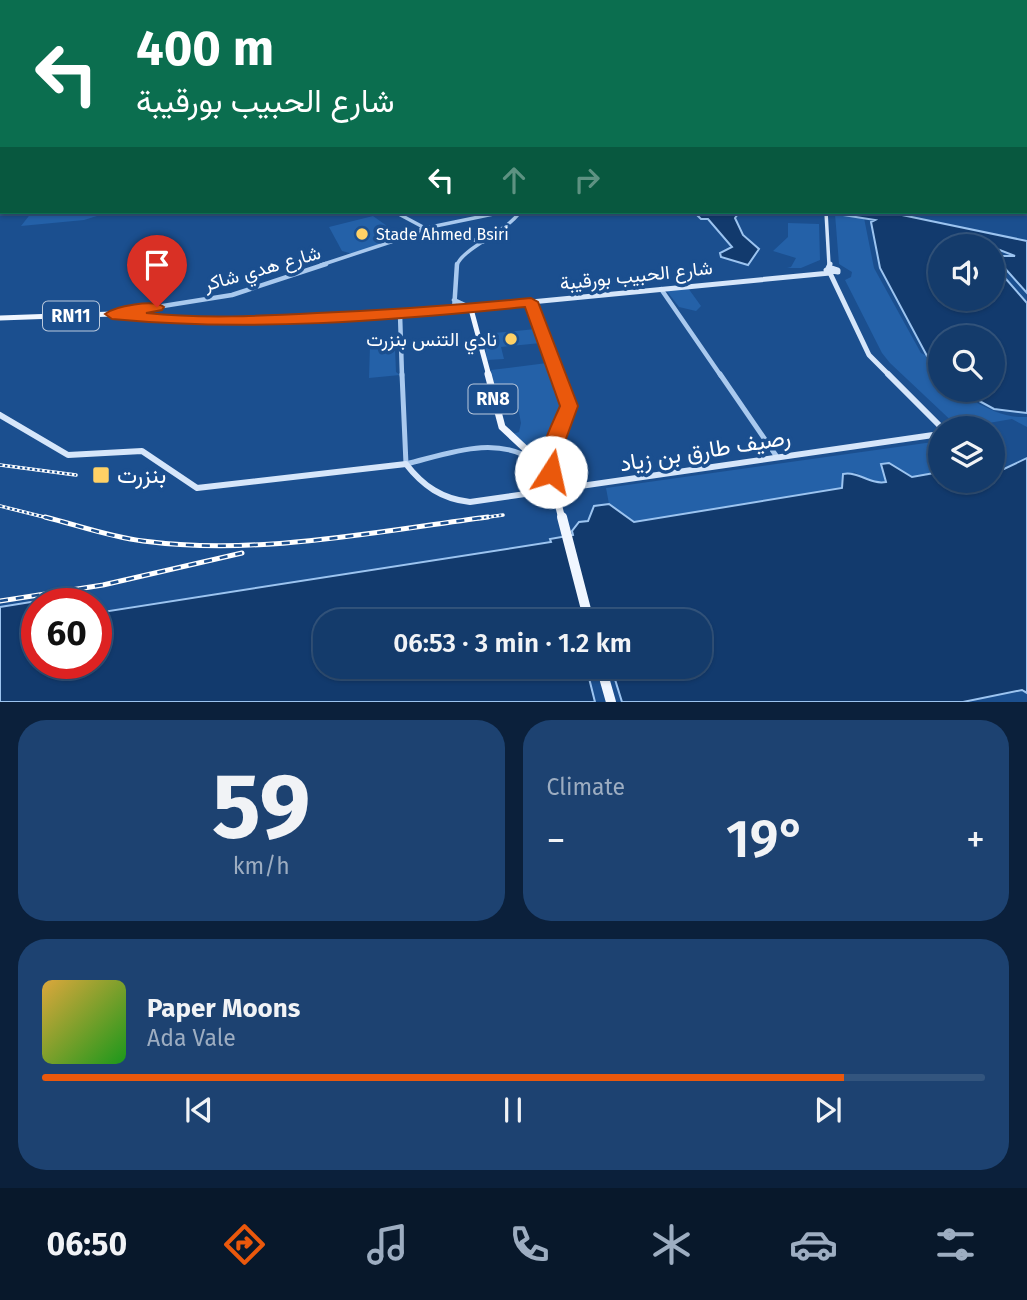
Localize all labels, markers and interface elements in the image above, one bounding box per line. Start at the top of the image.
text: 400 m [136,19,274,78]
icon: left [21,28,112,119]
text: شارع الحبيب بورقيبة [136,82,395,120]
icon: left [422,161,460,199]
icon: ahead [495,161,533,199]
icon: right [568,161,606,199]
place label: Stade Ahmed Bsiri [376,225,509,244]
marker: Stade Ahmed Bsiri [354,226,370,242]
map controls [928,234,1005,493]
button: sound [928,234,1005,311]
pin [127,235,187,307]
street label: شارع هدي شاكر [200,241,324,300]
icon: arrive [138,246,176,284]
street label: شارع الحبيب بورقيبة [559,256,714,296]
road number: RN11 [43,302,99,330]
button: search [928,325,1005,402]
place label: نادي التنس بنزرت [366,328,497,355]
marker: نادي التنس بنزرت [503,331,519,347]
road number: RN8 [468,384,518,414]
button: layers [928,416,1005,493]
street label: رصيف طارق بن زياد [617,423,793,478]
position arrow [514,435,588,509]
place label: بنزرت [117,461,166,490]
marker: بنزرت [91,465,111,485]
speed limit sign: 60 [21,588,112,679]
text: 06:53 · 3 min · 1.2 km [393,628,632,659]
text: 59 [212,752,310,861]
text: Climate [547,773,625,801]
text: 19° [726,808,806,871]
text: − [547,817,566,863]
text: + [966,817,985,863]
text: km/h [233,852,290,880]
text: Paper Moons [147,993,300,1024]
text: Ada Vale [147,1024,236,1052]
icon: previous [180,1091,218,1129]
icon: pause [494,1091,532,1129]
icon: next [809,1091,847,1129]
icon: directions [220,1220,269,1269]
icon: music [363,1220,412,1269]
icon: phone [505,1220,554,1269]
icon: climate [647,1220,696,1269]
icon: car [789,1220,838,1269]
icon: filters [931,1220,980,1269]
text: 06:50 [47,1225,127,1263]

